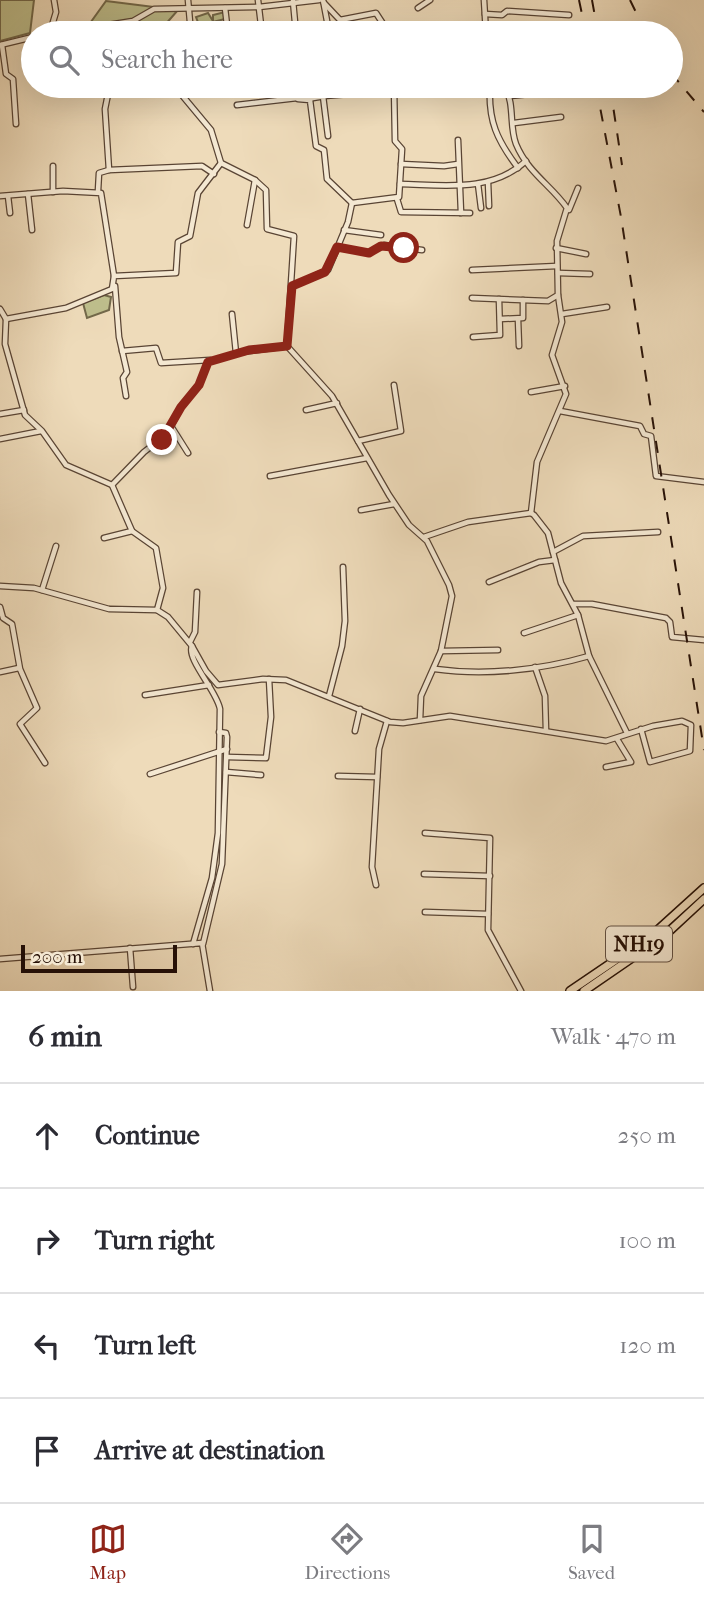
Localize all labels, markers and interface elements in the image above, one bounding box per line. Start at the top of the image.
search box [21,21,683,98]
icon: search [45,41,83,79]
text: Search here [101,44,233,75]
route start [388,232,419,263]
route end [146,424,177,455]
road number: NH19 [606,926,672,962]
scale bar [21,942,177,974]
text: 200 m [32,946,83,968]
text: 6 min [28,1019,102,1054]
text: Walk · 470 m [551,1023,676,1050]
icon: ahead [28,1117,66,1155]
text: Continue [95,1120,200,1151]
text: 250 m [618,1122,676,1149]
icon: right [28,1222,66,1260]
text: Turn right [95,1225,215,1256]
text: 100 m [618,1227,676,1254]
icon: left [28,1327,66,1365]
text: Turn left [95,1330,196,1361]
text: 120 m [619,1332,676,1359]
icon: arrive [28,1432,66,1470]
text: Arrive at destination [95,1435,325,1466]
tab: Map [89,1520,127,1584]
tab: Directions [305,1520,390,1584]
tab: Saved [568,1520,615,1584]

